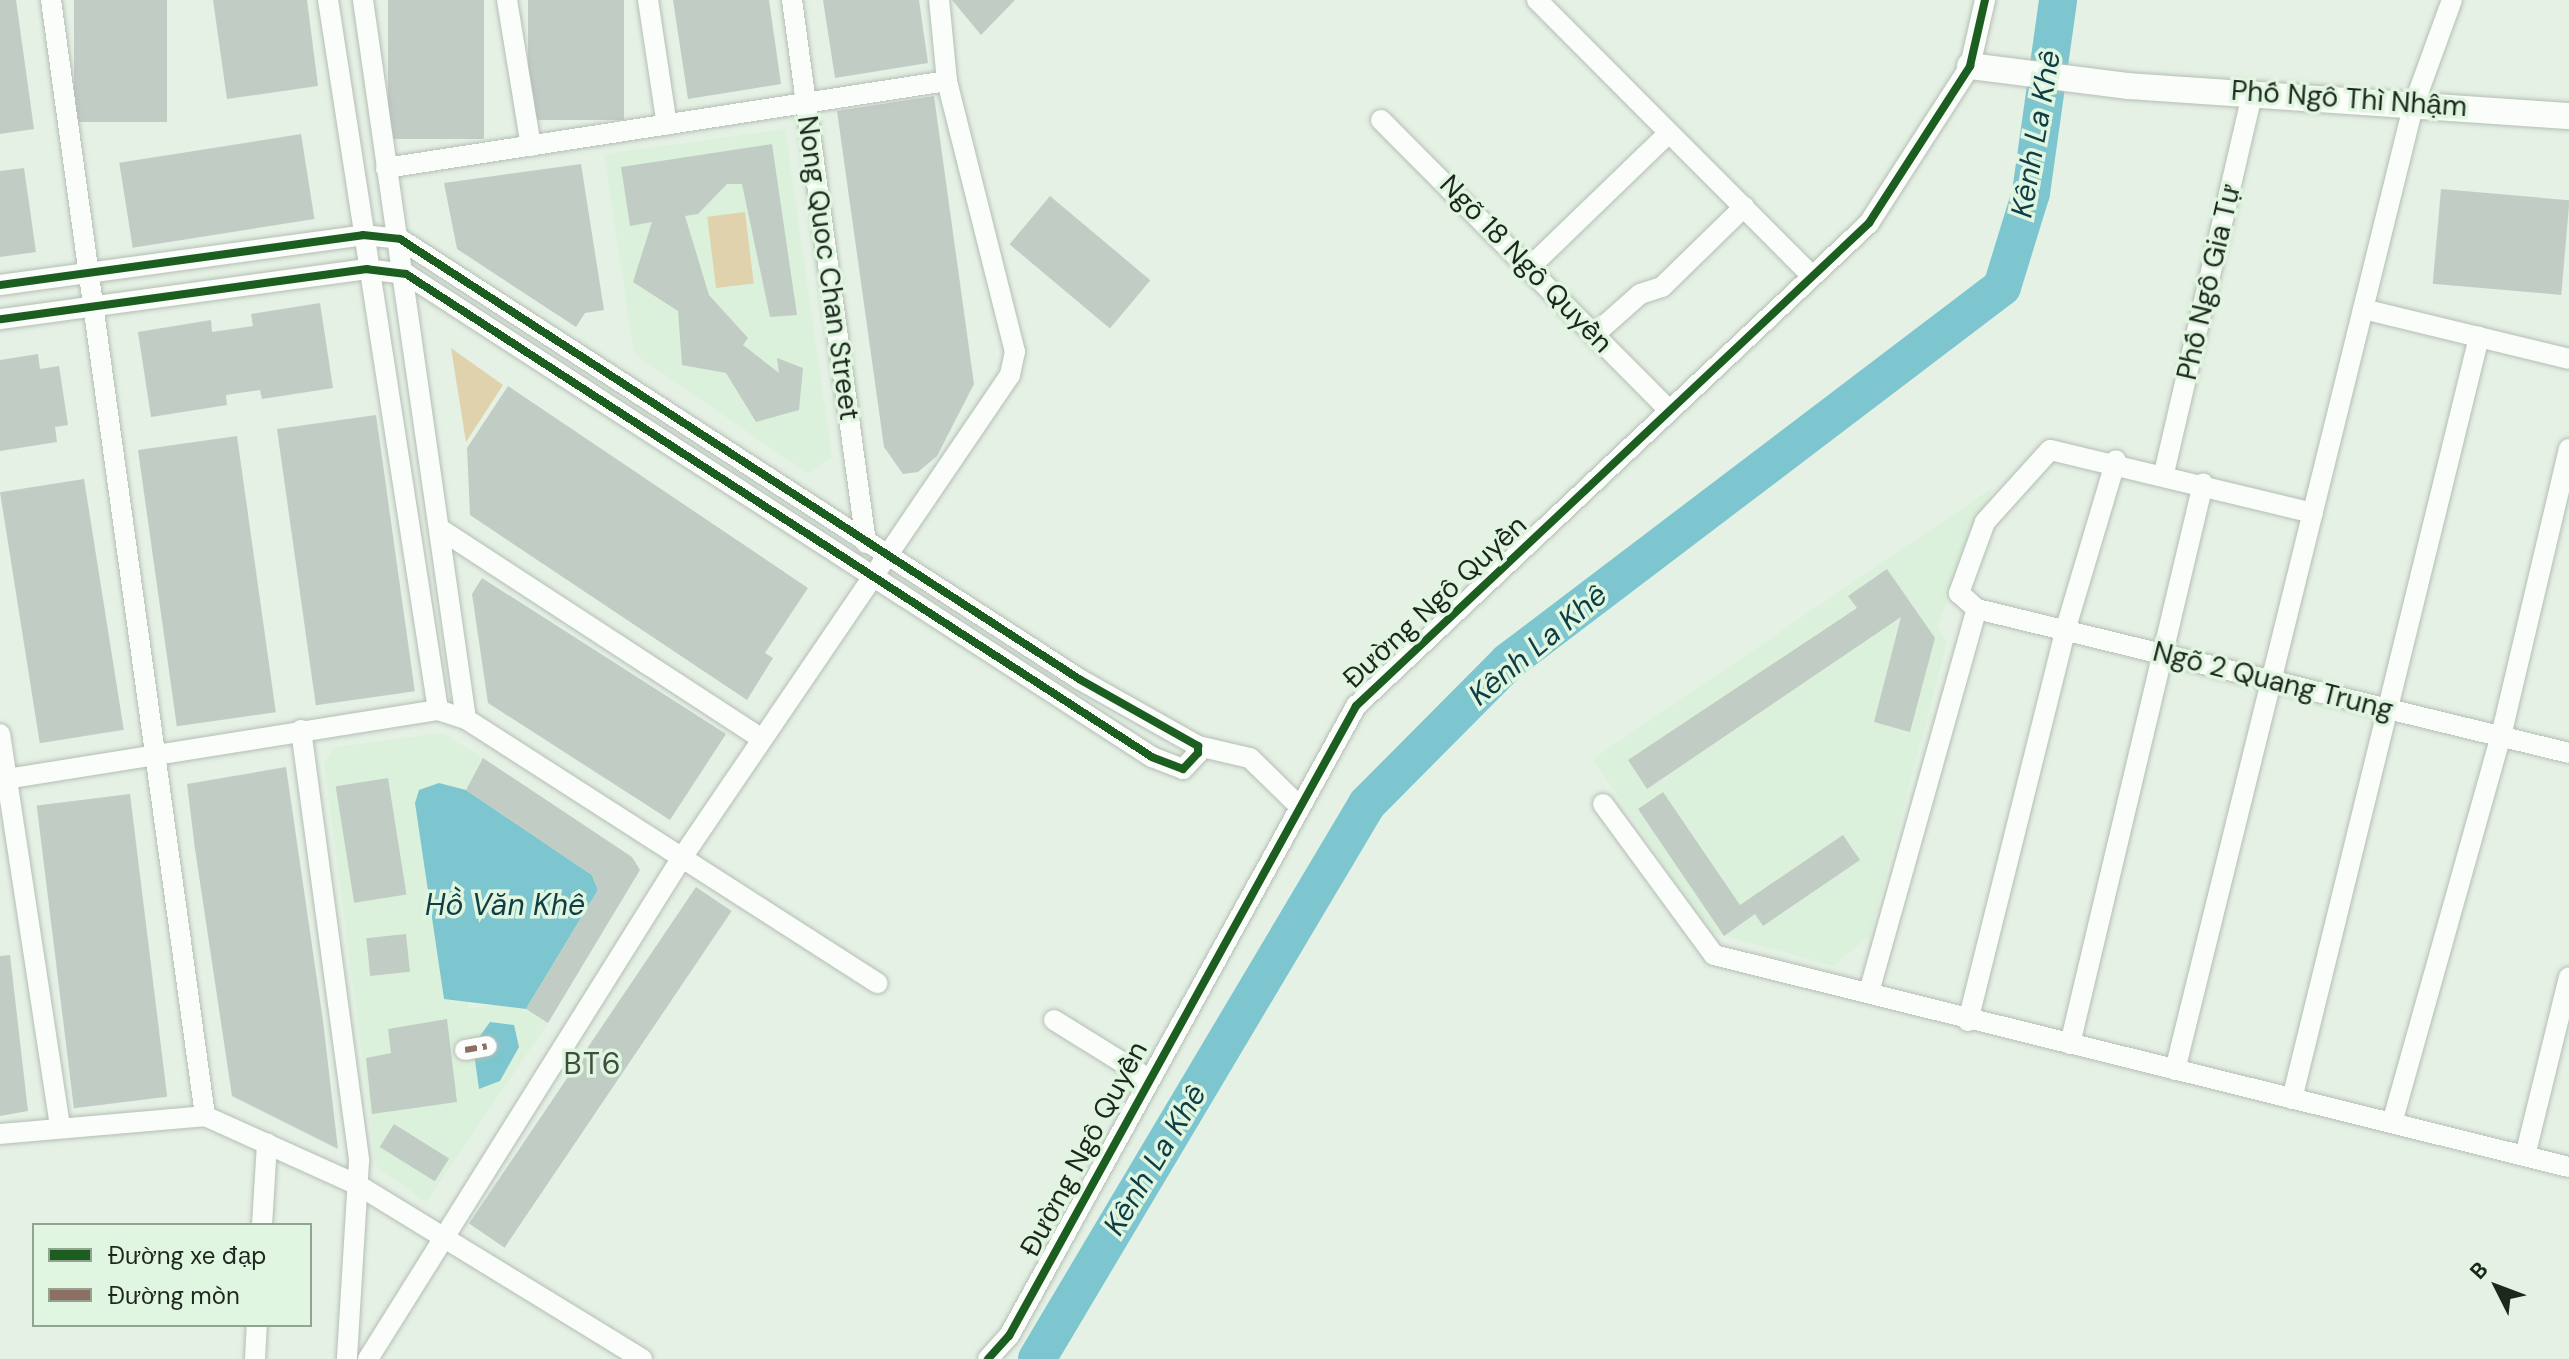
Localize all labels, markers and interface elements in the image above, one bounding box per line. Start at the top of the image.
water label: Kênh La Khê [2004,48,2068,220]
street label: Phố Ngô Thì Nhậm [2230,74,2468,124]
street label: Nong Quoc Chan Street [790,114,866,422]
street label: Ngõ 18 Ngô Quyền [1433,168,1619,360]
street label: Phố Ngô Gia Tự [2170,181,2248,383]
street label: Đường Ngô Quyền [1336,508,1534,696]
water label: Kênh La Khê [1462,577,1614,713]
street label: Ngõ 2 Quang Trung [2149,635,2397,727]
water label: Hồ Văn Khê [425,887,585,923]
street label: Đường Ngô Quyền [1013,1036,1155,1262]
district label: BT6 [563,1046,623,1082]
water label: Kênh La Khê [1096,1078,1214,1242]
legend [32,1223,312,1327]
text: Đường xe đạp [108,1240,266,1271]
north arrow [2457,1247,2537,1327]
text: B [2463,1256,2494,1286]
text: Đường mòn [108,1280,240,1311]

